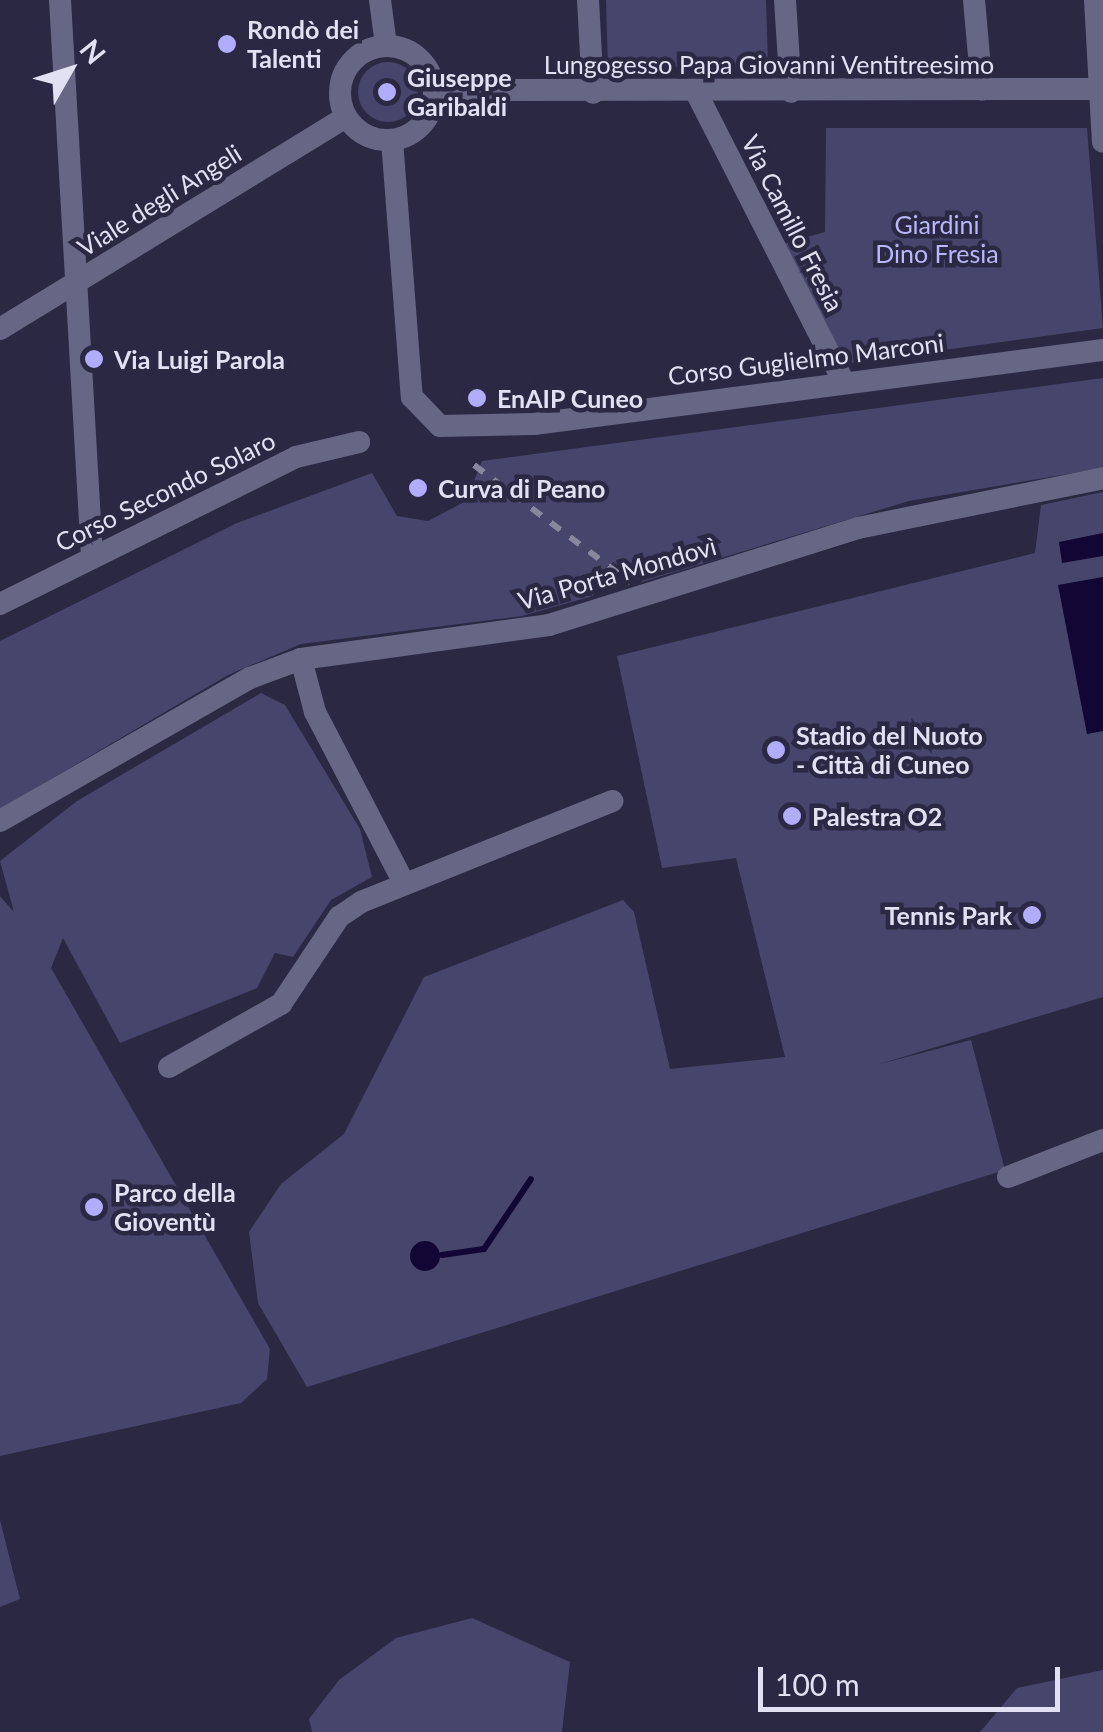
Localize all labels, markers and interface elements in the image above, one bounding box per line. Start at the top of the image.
place label: Rondò dei Talenti [247,15,359,74]
north arrow [20,20,120,120]
text: N [73,32,113,70]
marker: Rondò dei Talenti [216,33,238,55]
street label: Lungogesso Papa Giovanni Ventitreesimo [543,49,995,79]
place label: Giuseppe Garibaldi [407,63,512,122]
marker: Giuseppe Garibaldi [376,81,398,103]
street label: Via Camillo Fresia [736,130,850,316]
street label: Viale degli Angeli [71,137,247,263]
park label: Giardini Dino Fresia [875,210,999,269]
street label: Corso Guglielmo Marconi [666,327,946,391]
place label: Via Luigi Parola [114,344,285,374]
marker: Via Luigi Parola [83,348,105,370]
place label: EnAIP Cuneo [497,383,644,413]
marker: EnAIP Cuneo [466,387,488,409]
street label: Corso Secondo Solaro [50,425,280,557]
place label: Curva di Peano [438,473,605,503]
marker: Curva di Peano [407,477,429,499]
street label: Via Porta Mondovì [514,530,720,616]
place label: Stadio del Nuoto - Città di Cuneo [796,721,983,780]
marker: Stadio del Nuoto - Città di Cuneo [765,739,787,761]
place label: Palestra O2 [812,801,942,831]
marker: Palestra O2 [781,805,803,827]
place label: Tennis Park [885,900,1012,930]
marker: Tennis Park [1021,904,1043,926]
place label: Parco della Gioventù [114,1178,236,1237]
marker: Parco della Gioventù [83,1196,105,1218]
scale bar [763,1647,1066,1709]
text: 100 m [775,1666,860,1702]

